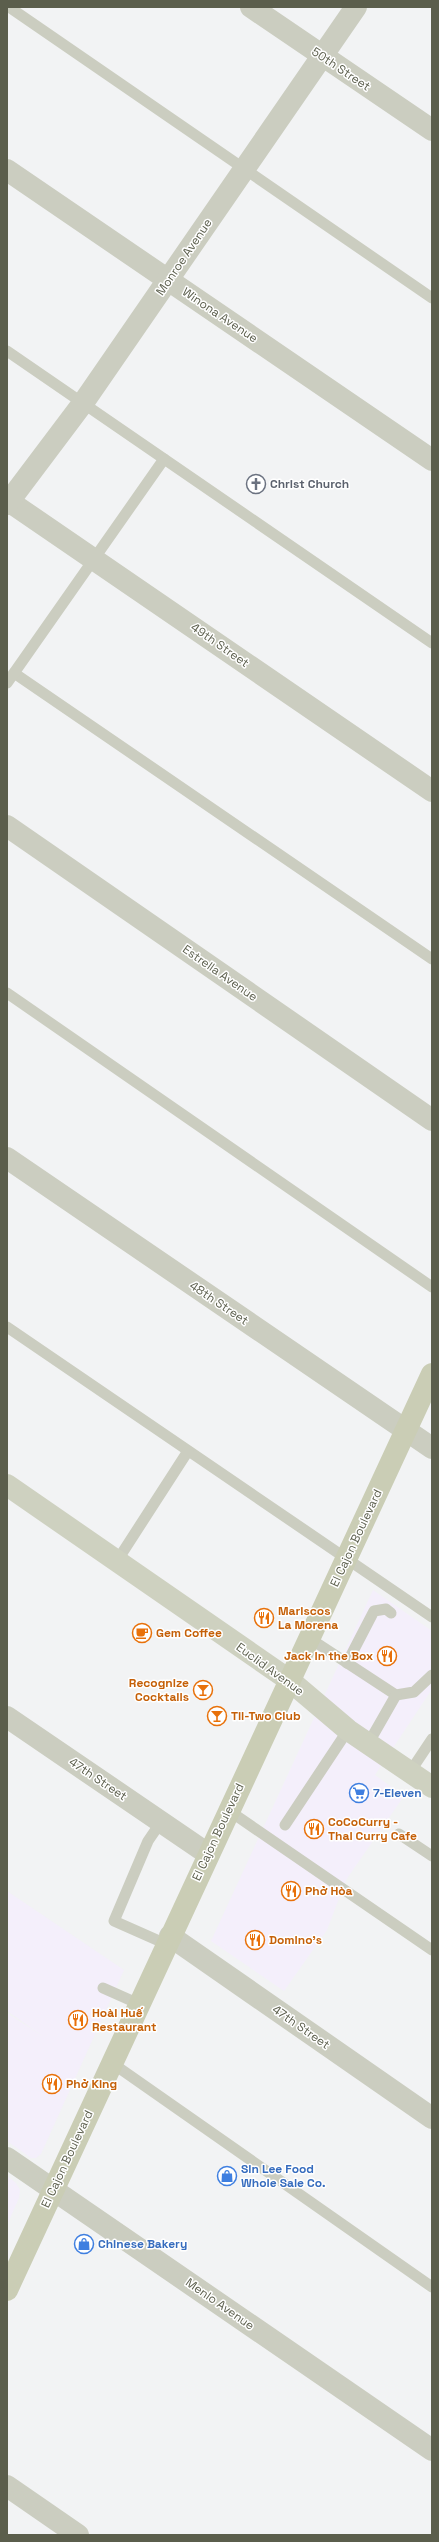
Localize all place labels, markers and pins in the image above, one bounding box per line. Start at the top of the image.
church icon: Christ Church [245,473,267,495]
place label: Christ Church [270,476,349,492]
place label: Mariscos La Morena [278,1603,338,1633]
restaurant icon: Mariscos La Morena [253,1607,275,1629]
cafe icon: Gem Coffee [131,1622,153,1644]
place label: Gem Coffee [156,1625,222,1641]
restaurant icon: Jack in the Box [376,1645,398,1667]
place label: Jack in the Box [284,1648,373,1664]
place label: Recognize Cocktails [129,1675,189,1705]
bar icon: Recognize Cocktails [192,1679,214,1701]
bar icon: Til-Two Club [206,1705,228,1727]
place label: Til-Two Club [231,1708,301,1724]
supermarket icon: 7-Eleven [348,1782,370,1804]
place label: 7-Eleven [373,1785,422,1801]
place label: CoCoCurry - Thai Curry Cafe [328,1814,417,1844]
restaurant icon: CoCoCurry - Thai Curry Cafe [303,1818,325,1840]
restaurant icon: Phở Hòa [280,1880,302,1902]
place label: Phở Hòa [305,1883,353,1899]
restaurant icon: Domino's [244,1929,266,1951]
place label: Domino's [269,1932,322,1948]
place label: Hoài Huế Restaurant [92,2005,157,2035]
restaurant icon: Hoài Huế Restaurant [67,2009,89,2031]
restaurant icon: Phở King [41,2073,63,2095]
place label: Phở King [66,2076,117,2092]
place label: Sin Lee Food Whole Sale Co. [241,2161,326,2191]
shop icon: Sin Lee Food Whole Sale Co. [216,2165,238,2187]
shop icon: Chinese Bakery [73,2233,95,2255]
place label: Chinese Bakery [98,2236,187,2252]

